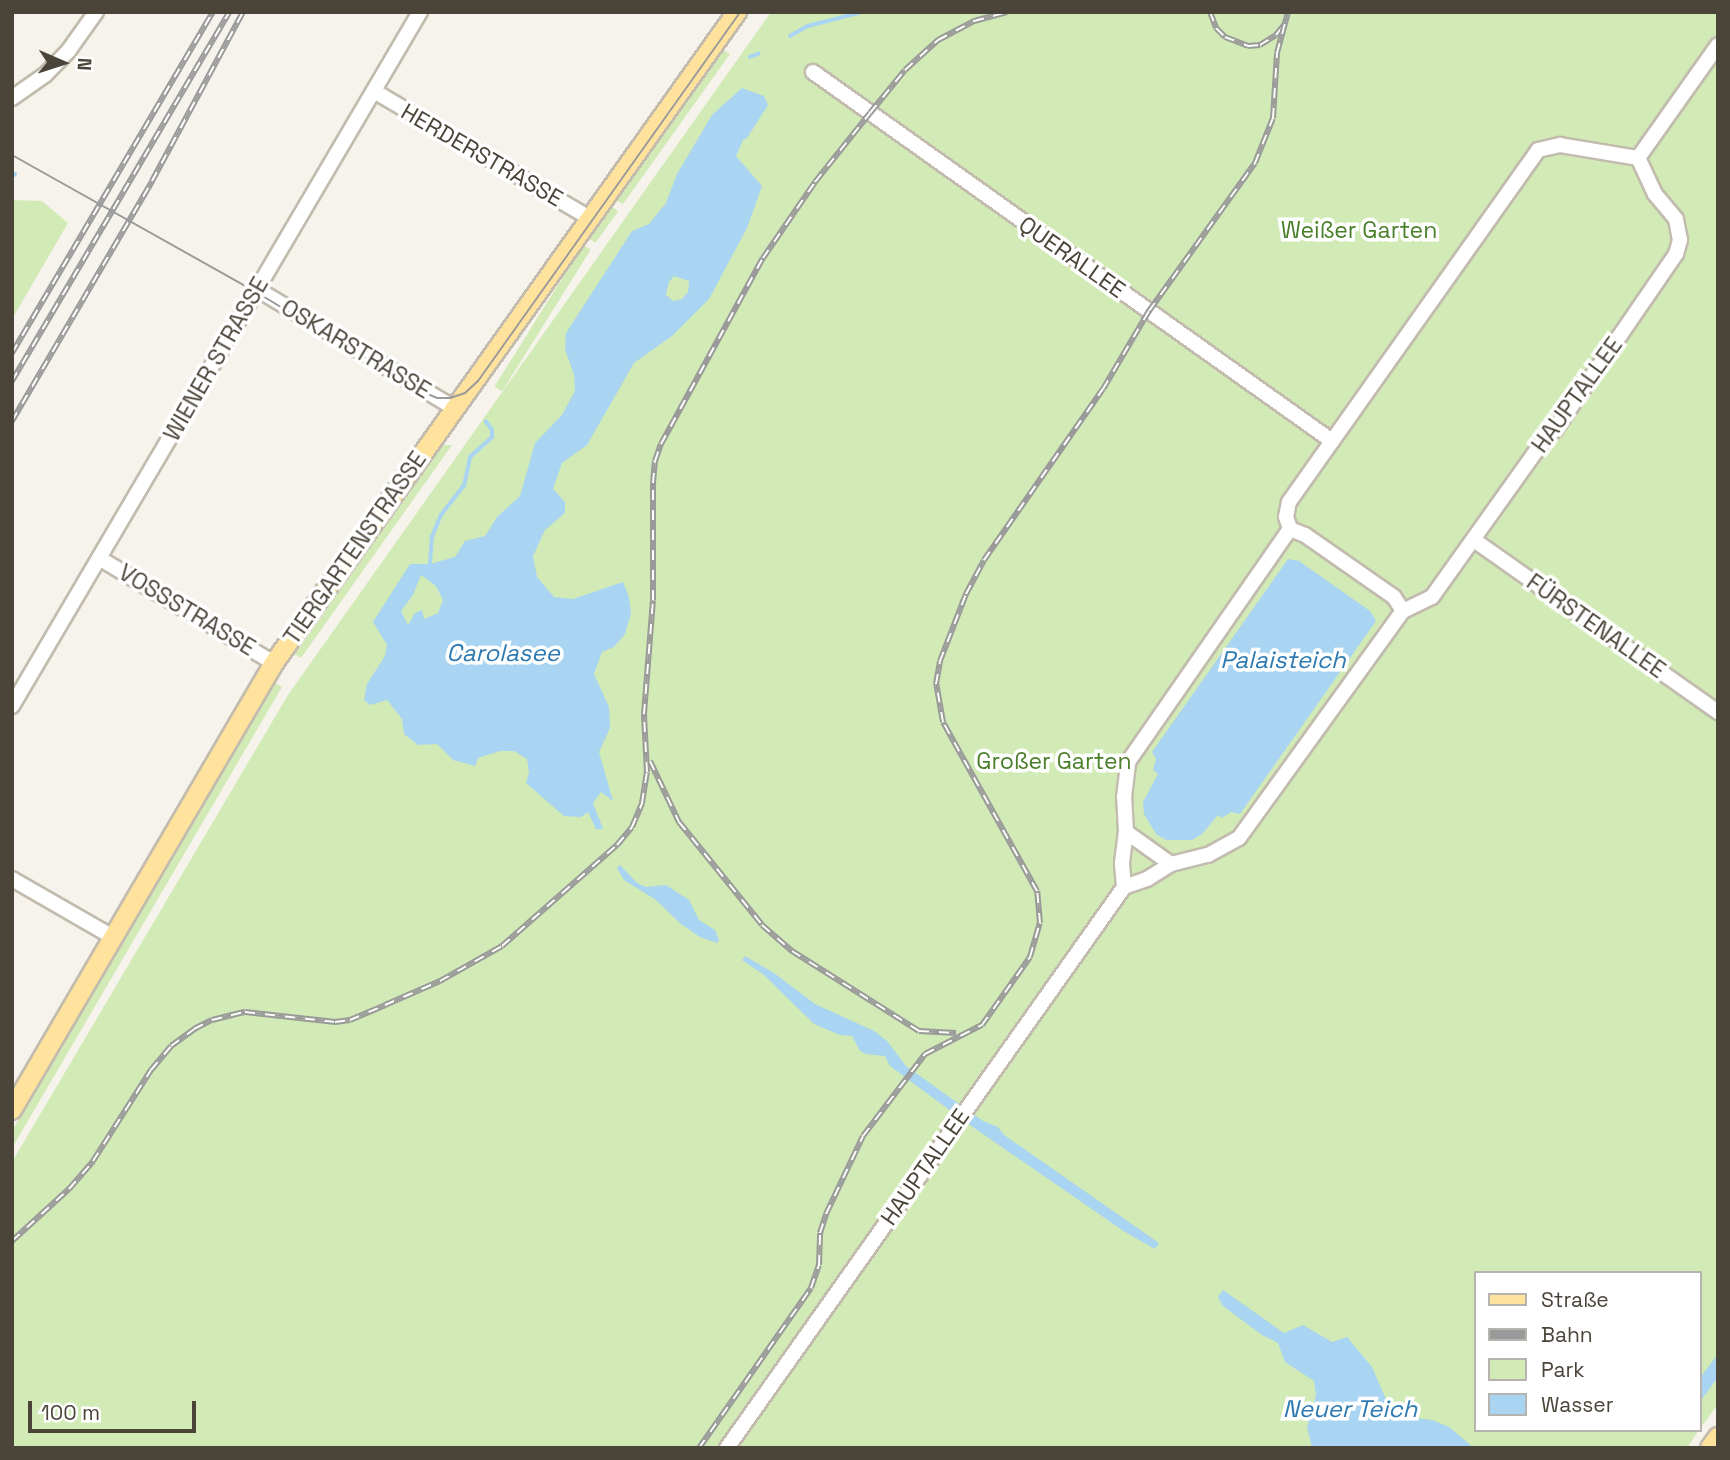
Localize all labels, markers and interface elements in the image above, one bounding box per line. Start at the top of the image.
north arrow [28,28,98,98]
text: N [72,57,97,71]
street label: HERDERSTRASSE [396,97,568,213]
street label: QUERALLEE [1013,210,1131,304]
park label: Weißer Garten [1281,216,1437,244]
street label: WIENER STRASSE [158,272,274,446]
street label: OSKARSTRASSE [276,294,436,404]
street label: HAUPTALLEE [1526,332,1628,458]
street label: TIERGARTENSTRASSE [278,446,432,650]
street label: VOSSSTRASSE [114,558,260,662]
street label: FÜRSTENALLEE [1521,568,1671,684]
water label: Carolasee [446,639,560,667]
water label: Palaisteich [1220,646,1346,674]
park label: Großer Garten [976,747,1132,775]
street label: HAUPTALLEE [875,1104,975,1230]
legend [1474,1271,1702,1432]
text: Straße [1541,1286,1609,1313]
text: Bahn [1541,1321,1593,1348]
text: Park [1541,1356,1585,1383]
scale bar [32,1386,200,1430]
text: Wasser [1541,1391,1614,1418]
water label: Neuer Teich [1282,1395,1418,1423]
text: 100 m [41,1399,100,1426]

